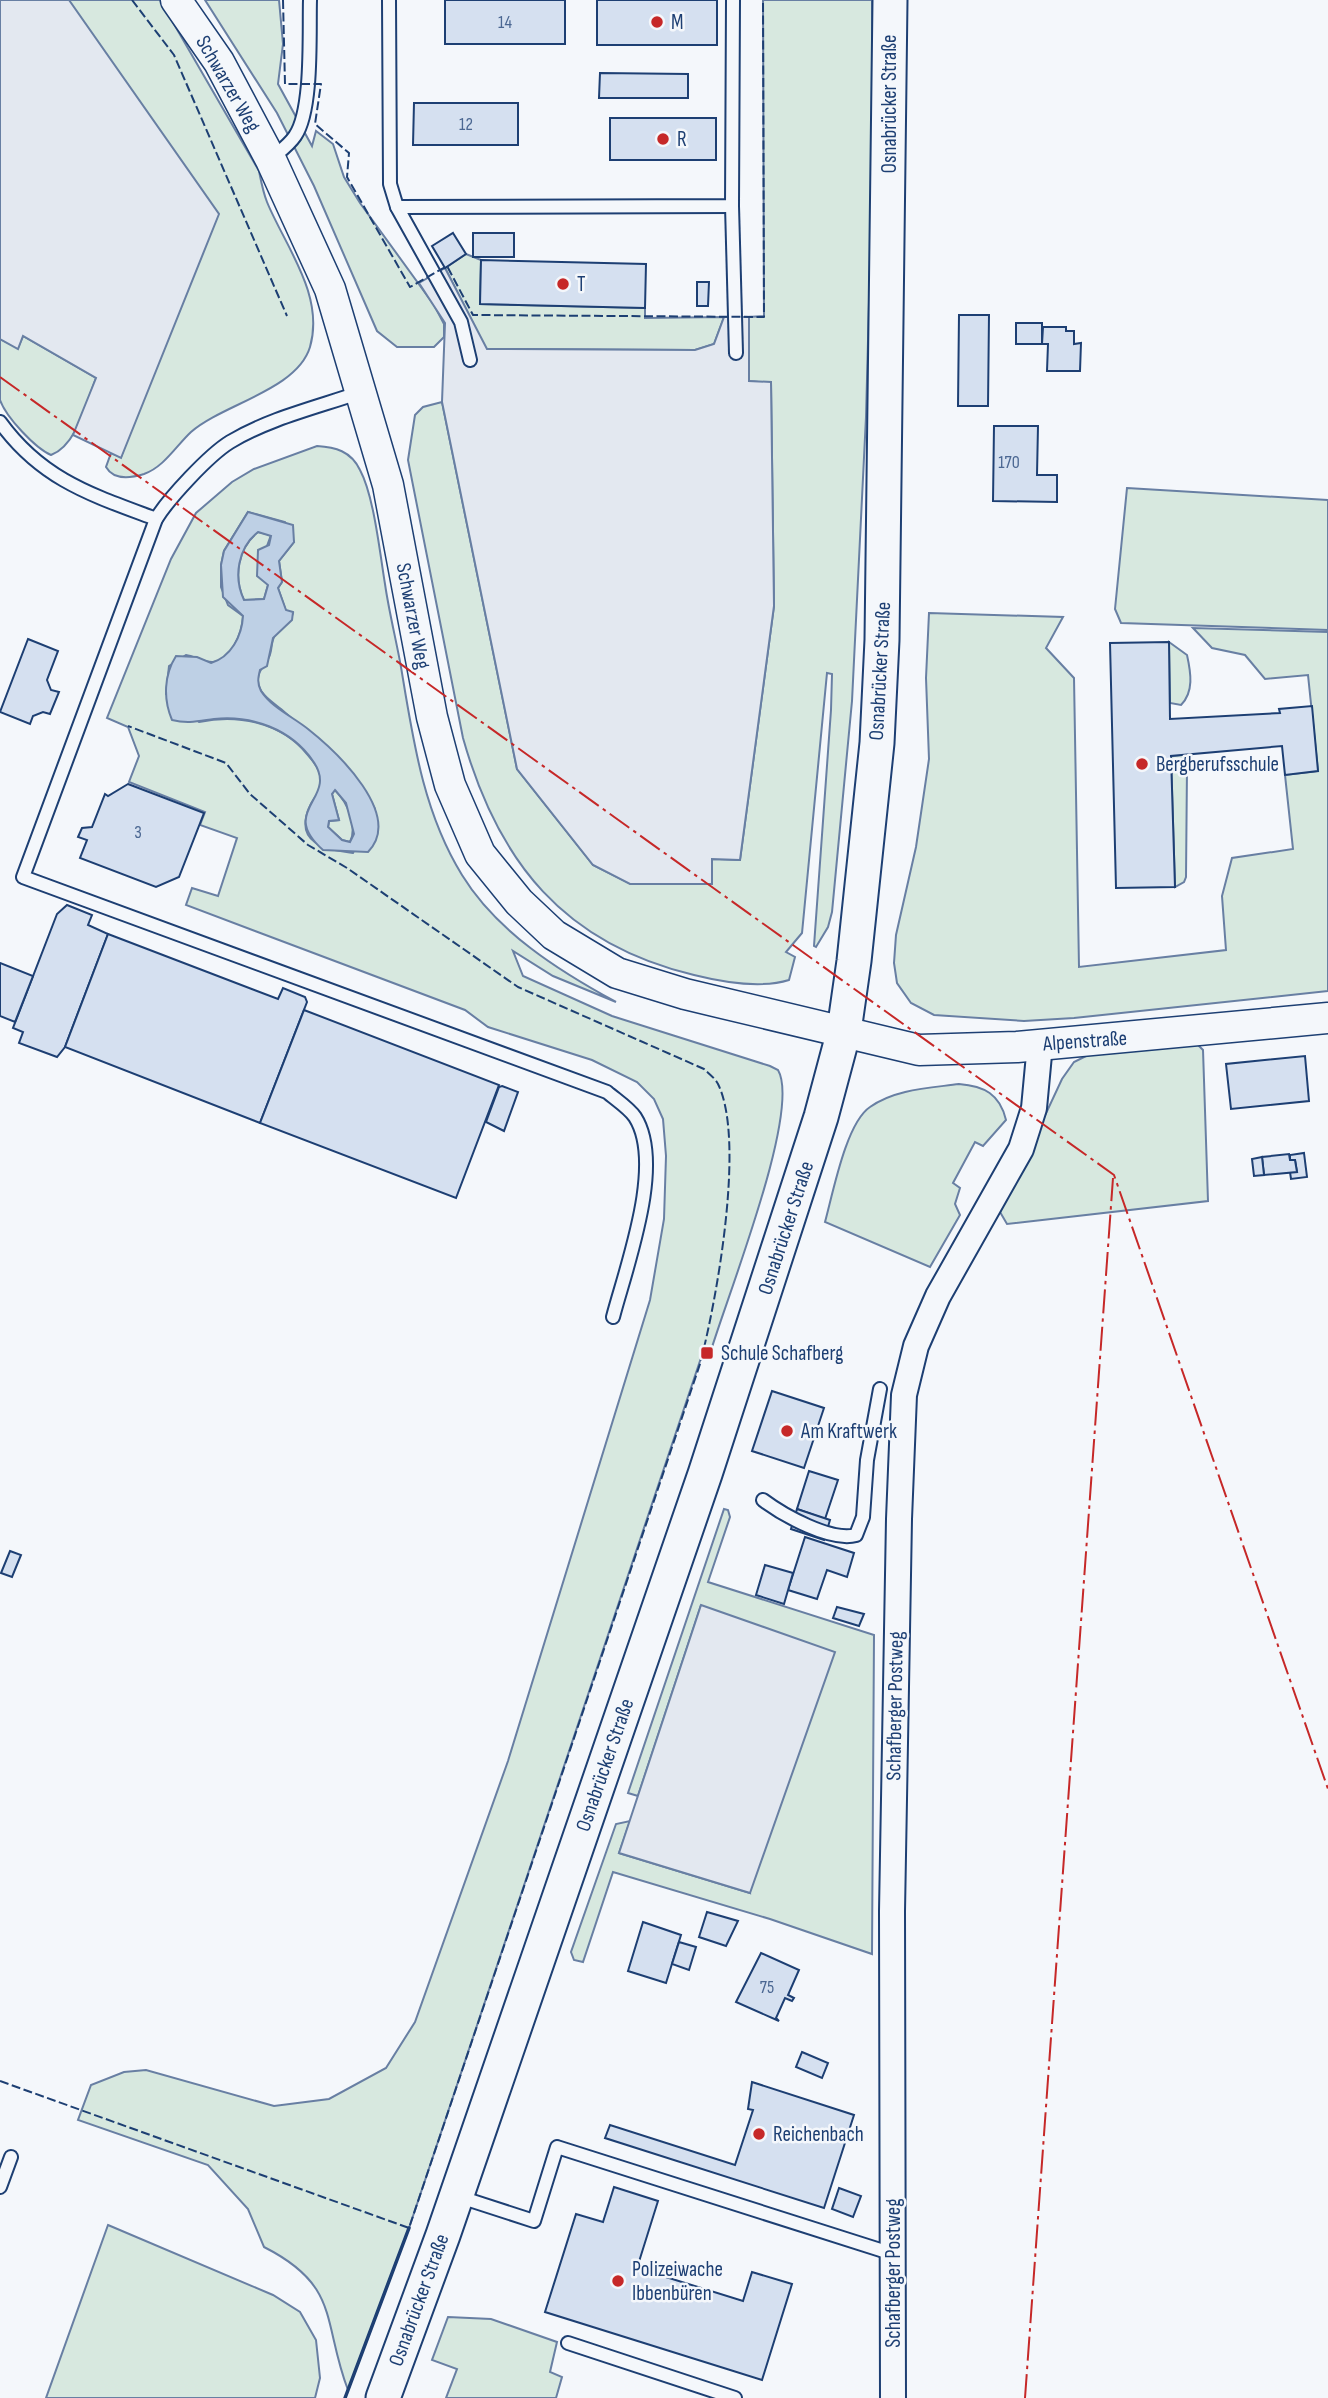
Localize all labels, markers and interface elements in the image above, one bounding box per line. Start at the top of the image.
place label: M [671,10,683,35]
house number: 14 [498,12,512,33]
marker: M [649,14,665,30]
street label: Schwarzer Weg [190,31,266,137]
street label: Osnabrücker Straße [877,35,902,173]
house number: 12 [459,114,473,135]
place label: R [677,127,687,152]
marker: R [655,131,671,147]
place label: T [577,272,586,297]
marker: T [555,276,571,292]
house number: 170 [998,452,1020,473]
street label: Schwarzer Weg [391,561,435,671]
street label: Osnabrücker Straße [864,601,896,741]
place label: Bergberufsschule [1156,752,1279,777]
marker: Bergberufsschule [1134,756,1150,772]
house number: 3 [134,822,142,843]
street label: Alpenstraße [1041,1026,1128,1056]
street label: Osnabrücker Straße [753,1158,819,1298]
place label: Schule Schafberg [721,1341,843,1366]
marker: Schule Schafberg [699,1345,715,1361]
place label: Am Kraftwerk [800,1419,897,1444]
marker: Am Kraftwerk [779,1423,795,1439]
street label: Schafberger Postweg [881,1631,909,1781]
street label: Osnabrücker Straße [571,1695,639,1835]
house number: 75 [760,1977,774,1998]
place label: Reichenbach [773,2122,864,2147]
marker: Reichenbach [751,2126,767,2142]
street label: Schafberger Postweg [881,2198,906,2348]
street label: Osnabrücker Straße [384,2231,454,2369]
place label: Polizeiwache Ibbenbüren [632,2257,723,2306]
marker: Polizeiwache Ibbenbüren [610,2273,626,2289]

